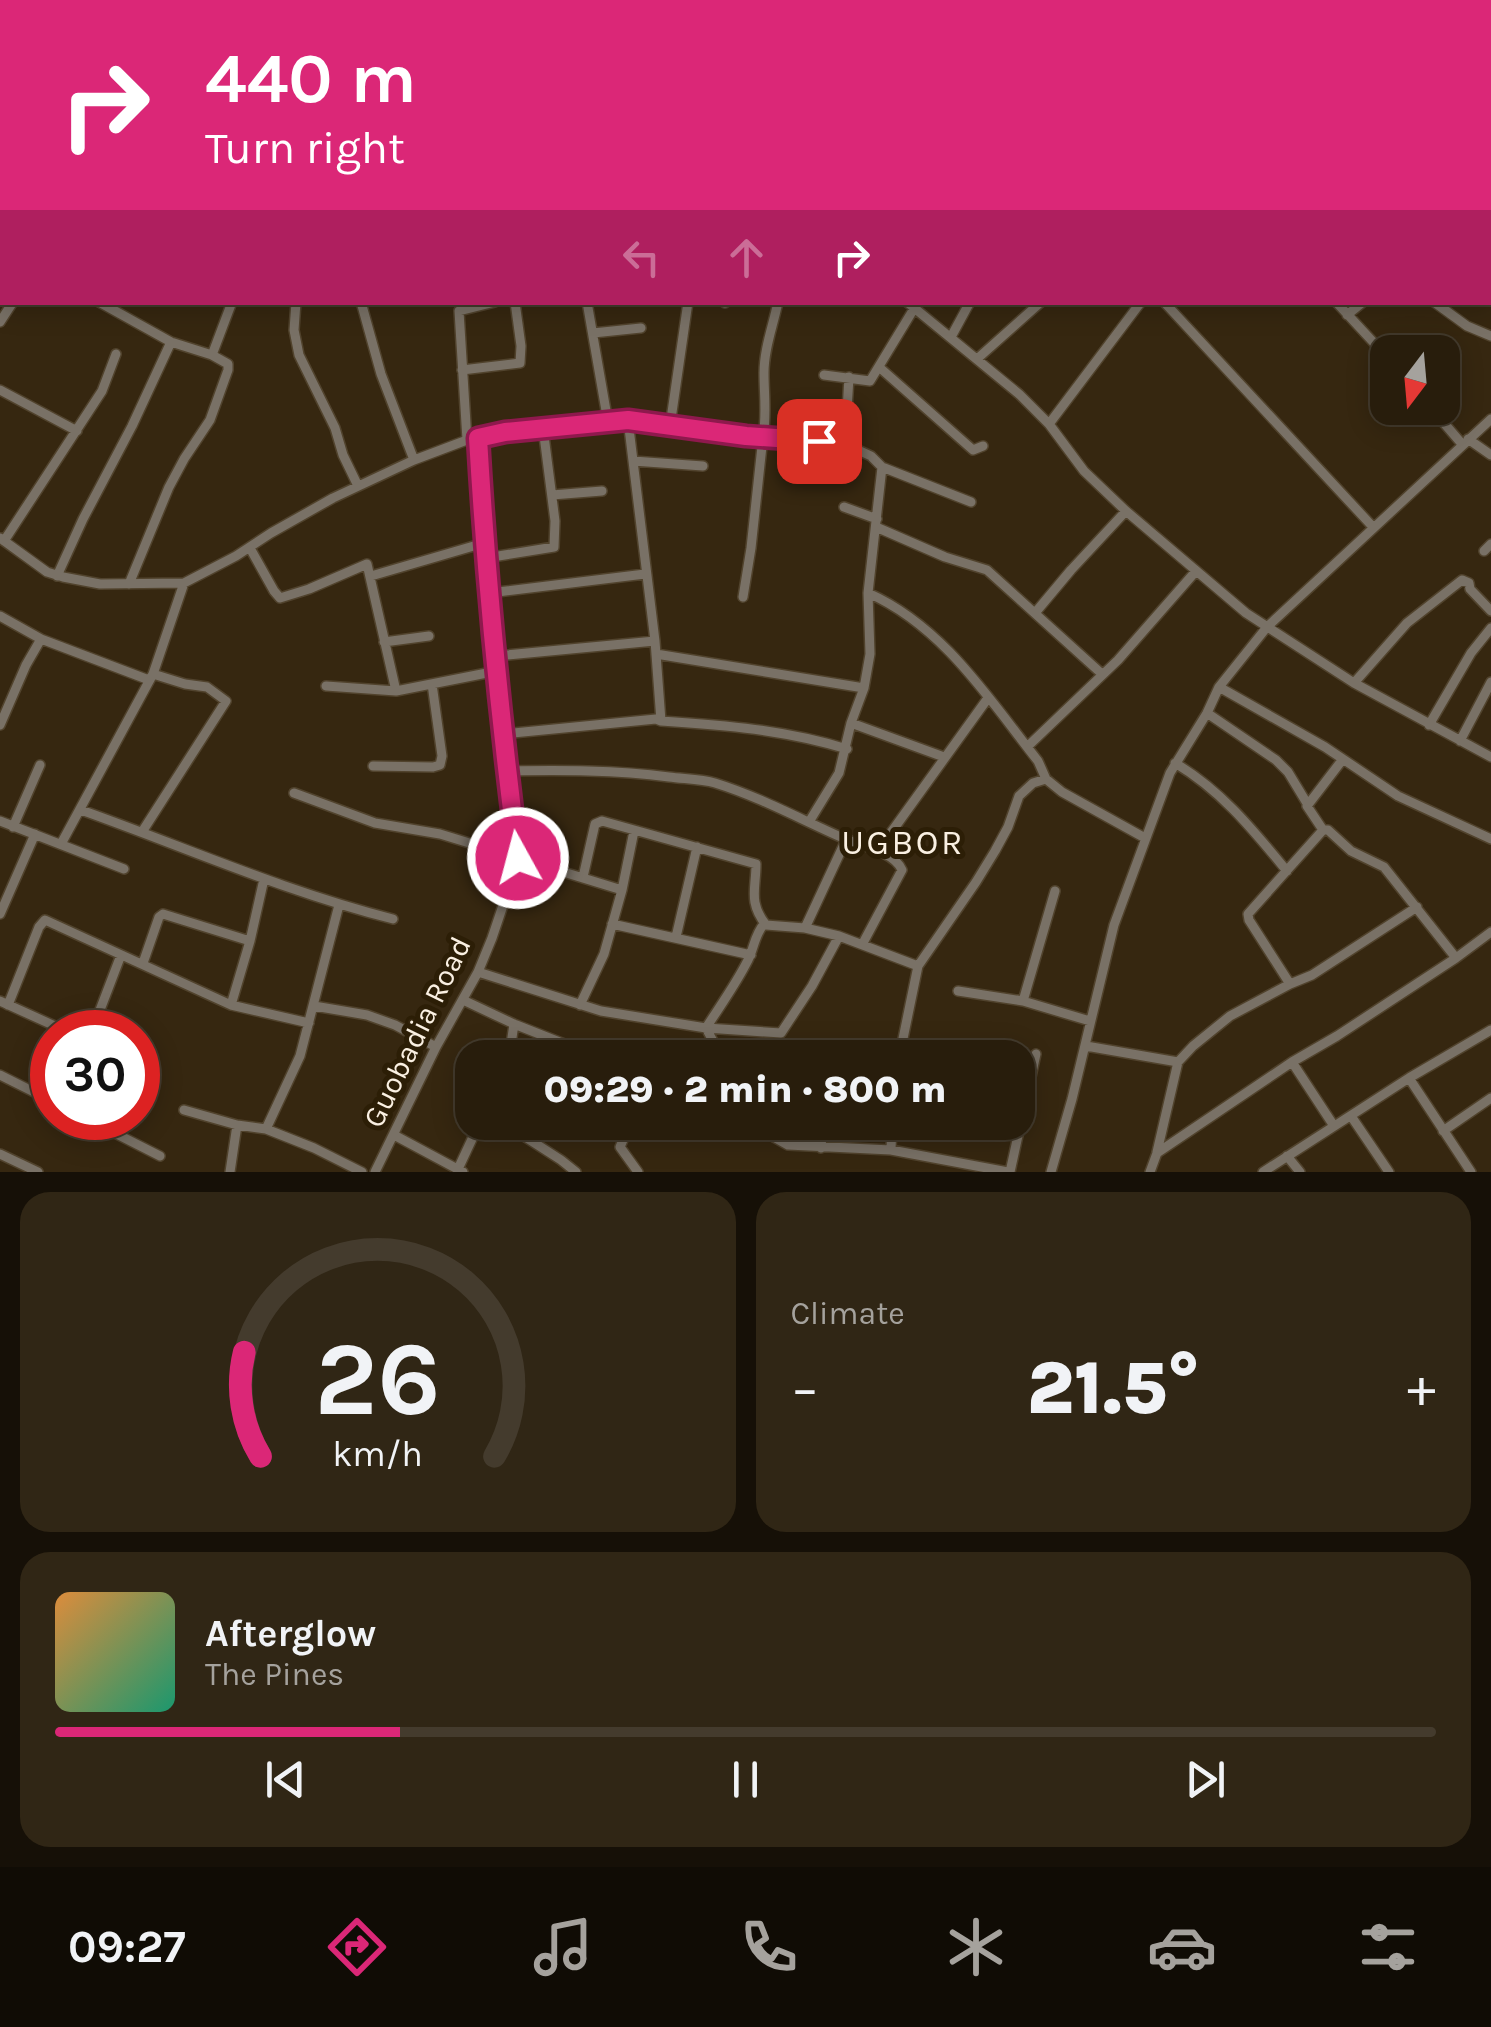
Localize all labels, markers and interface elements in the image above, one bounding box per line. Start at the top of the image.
text: 440 m [205,38,417,120]
icon: right [40,40,170,170]
text: Turn right [205,122,405,174]
icon: left [614,230,669,285]
icon: ahead [719,230,774,285]
icon: right [824,230,879,285]
north arrow [1370,335,1460,425]
map controls [1370,335,1460,425]
pin [777,399,862,484]
icon: arrive [792,414,847,469]
position arrow [466,806,570,910]
district label: UGBOR [841,822,965,863]
street label: Guobadia Road [355,931,479,1133]
speed limit sign: 30 [30,1010,160,1140]
text: 09:29 · 2 min · 800 m [543,1067,947,1112]
text: Climate [791,1295,905,1332]
text: 26 [315,1319,441,1440]
text: 21.5° [1027,1344,1200,1432]
text: − [791,1356,819,1420]
text: + [1407,1356,1436,1420]
text: km/h [332,1433,423,1475]
text: Afterglow [205,1611,376,1656]
text: The Pines [205,1656,344,1693]
icon: previous [258,1752,313,1807]
icon: pause [718,1752,773,1807]
icon: next [1178,1752,1233,1807]
icon: directions [322,1912,392,1982]
icon: music [528,1912,598,1982]
icon: phone [734,1912,804,1982]
icon: climate [941,1912,1011,1982]
icon: car [1147,1912,1217,1982]
icon: filters [1353,1912,1423,1982]
text: 09:27 [68,1921,186,1973]

